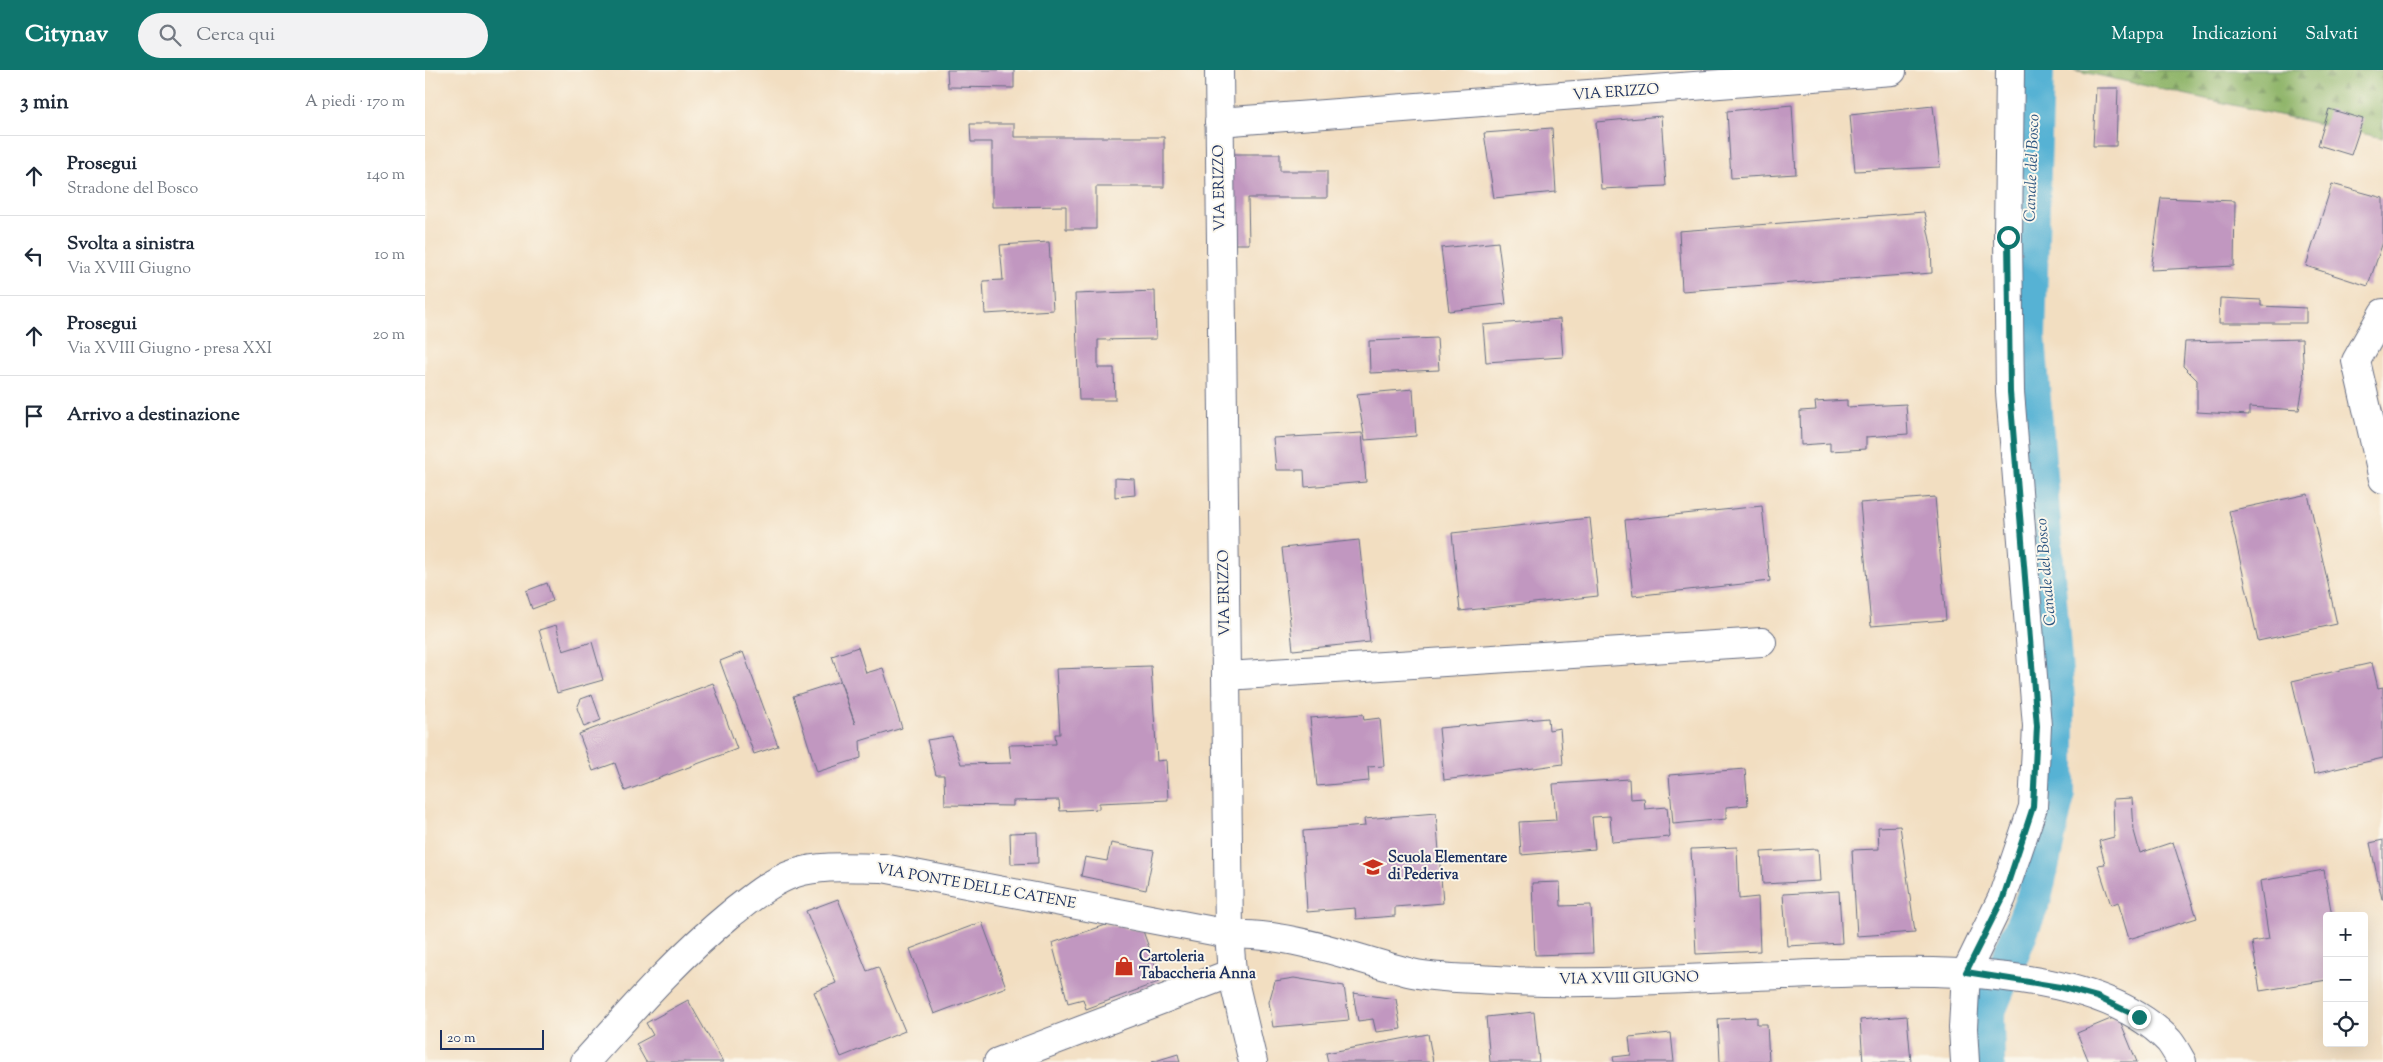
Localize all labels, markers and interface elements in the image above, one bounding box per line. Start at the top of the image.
search box [138,13,488,58]
text: Citynav [25,18,108,52]
icon: search [156,21,184,49]
text: Cerca qui [196,22,275,49]
text: Mappa [2111,22,2164,48]
text: Indicazioni [2192,22,2277,48]
text: Salvati [2305,22,2358,48]
street label: VIA ERIZZO [1572,79,1660,107]
text: 3 min [20,88,69,118]
text: A piedi · 170 m [305,91,405,114]
water label: Canale del Bosco [2020,114,2046,222]
street label: VIA ERIZZO [1209,144,1231,232]
text: Prosegui [67,151,137,178]
icon: ahead [20,162,48,190]
text: 140 m [367,164,405,187]
text: Stradone del Bosco [67,178,198,201]
route start [1997,226,2020,249]
text: Svolta a sinistra [67,231,195,258]
icon: left [20,242,48,270]
text: 10 m [375,244,405,267]
text: Via XVIII Giugno [67,258,191,281]
text: Prosegui [67,311,137,338]
icon: ahead [20,322,48,350]
text: 20 m [372,324,405,347]
text: Via XVIII Giugno - presa XXI [67,338,272,361]
icon: arrive [20,402,48,430]
text: Arrivo a destinazione [67,402,240,429]
water label: Canale del Bosco [2031,517,2063,627]
street label: VIA ERIZZO [1214,549,1236,637]
place label: Scuola Elementare di Pederiva [1388,848,1507,886]
school or university icon: Scuola Elementare di Pederiva [1362,856,1384,878]
street label: VIA PONTE DELLE CATENE [874,859,1078,915]
map controls [2323,912,2368,1047]
button: + [2323,912,2368,957]
place label: Cartoleria Tabaccheria Anna [1139,947,1256,985]
shop icon: Cartoleria Tabaccheria Anna [1113,955,1135,977]
button: − [2323,957,2368,1002]
street label: VIA XVIII GIUGNO [1559,967,1699,991]
button: locate [2323,1002,2368,1047]
route end [2128,1006,2151,1029]
scale bar [440,1027,544,1050]
text: 20 m [447,1029,476,1049]

